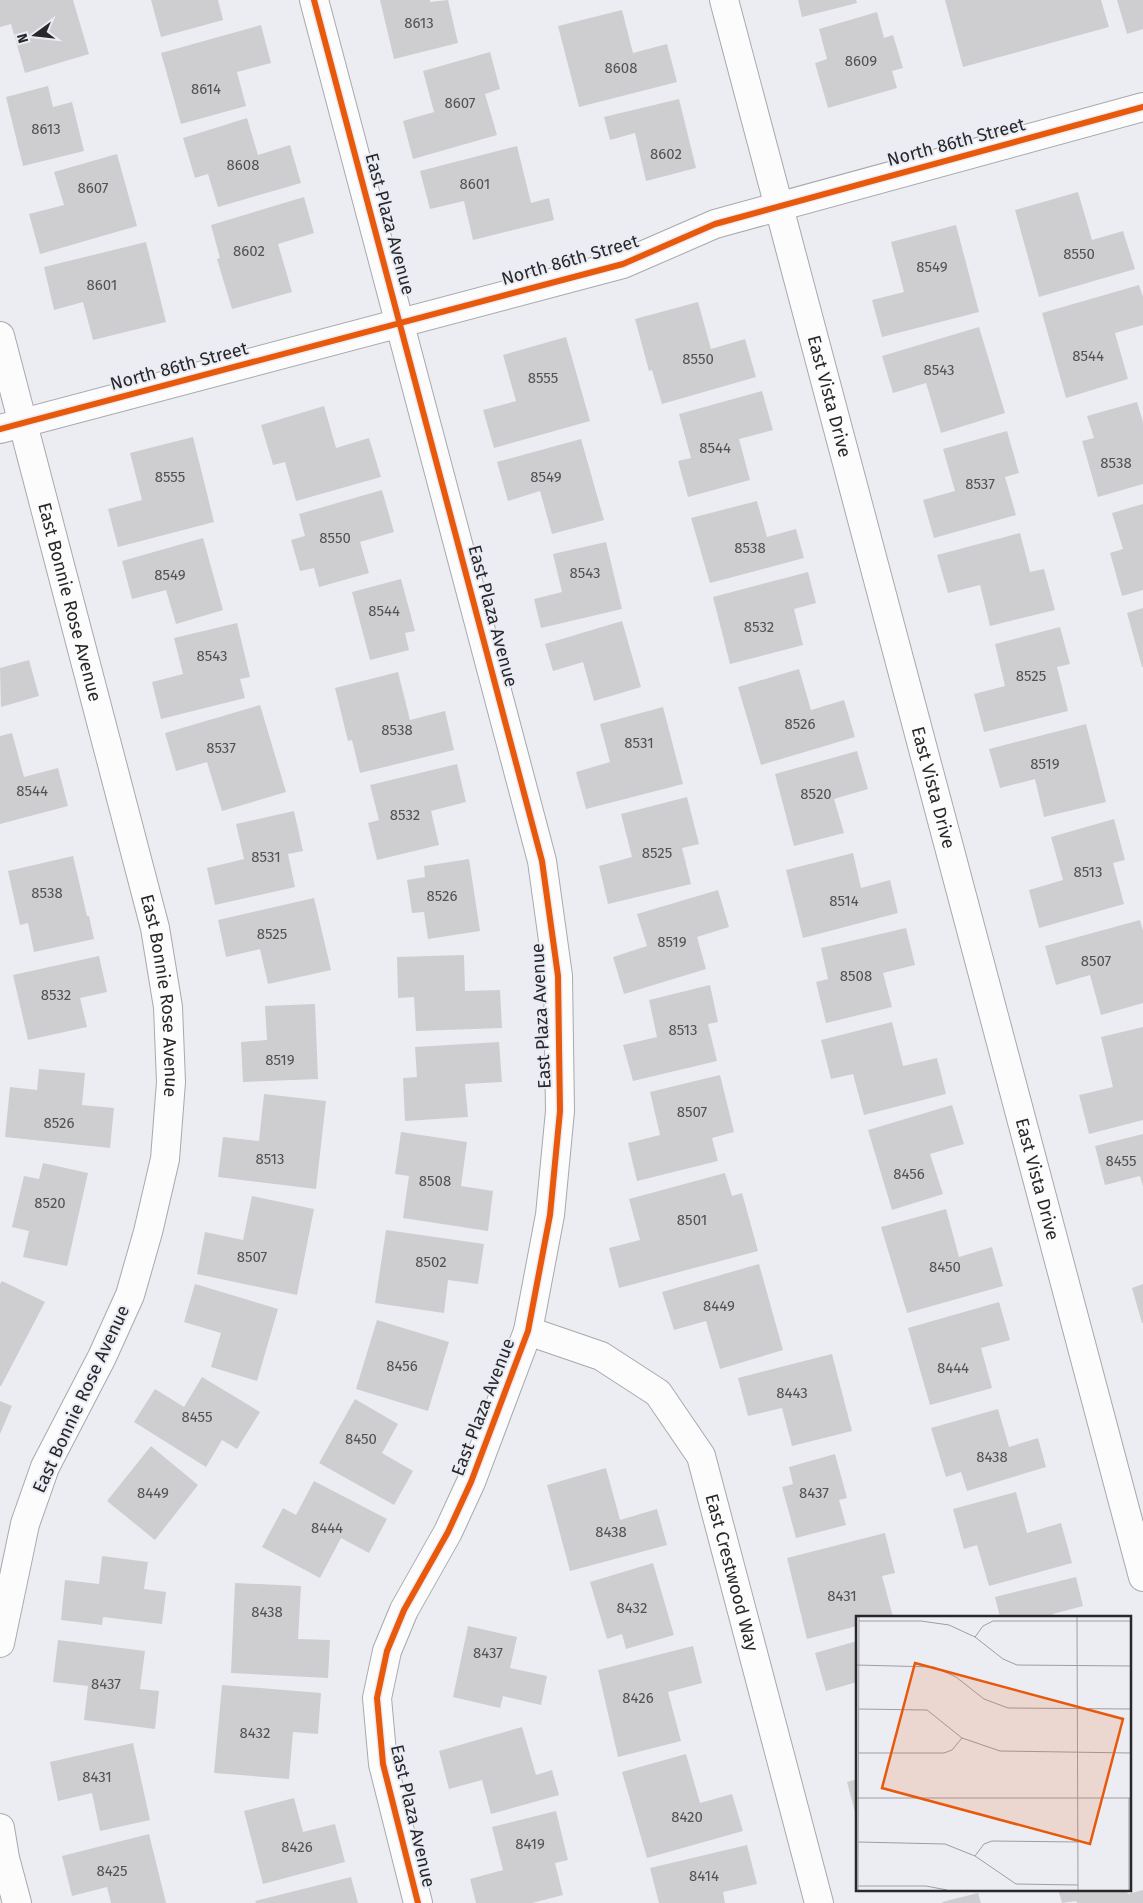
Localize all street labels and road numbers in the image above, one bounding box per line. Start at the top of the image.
street label: North 86th Street [885,113,1028,171]
street label: East Plaza Avenue [360,151,420,297]
street label: North 86th Street [499,230,642,290]
street label: East Vista Drive [803,333,856,460]
street label: North 86th Street [108,337,251,395]
street label: East Bonnie Rose Avenue [33,500,106,704]
street label: East Plaza Avenue [463,543,523,689]
street label: East Vista Drive [907,724,960,851]
street label: East Bonnie Rose Avenue [136,892,182,1098]
street label: East Plaza Avenue [526,943,556,1089]
street label: East Vista Drive [1011,1116,1064,1243]
street label: East Bonnie Rose Avenue [28,1302,134,1496]
street label: East Plaza Avenue [447,1335,519,1479]
street label: East Crestwood Way [700,1492,763,1654]
street label: East Plaza Avenue [386,1742,440,1890]

